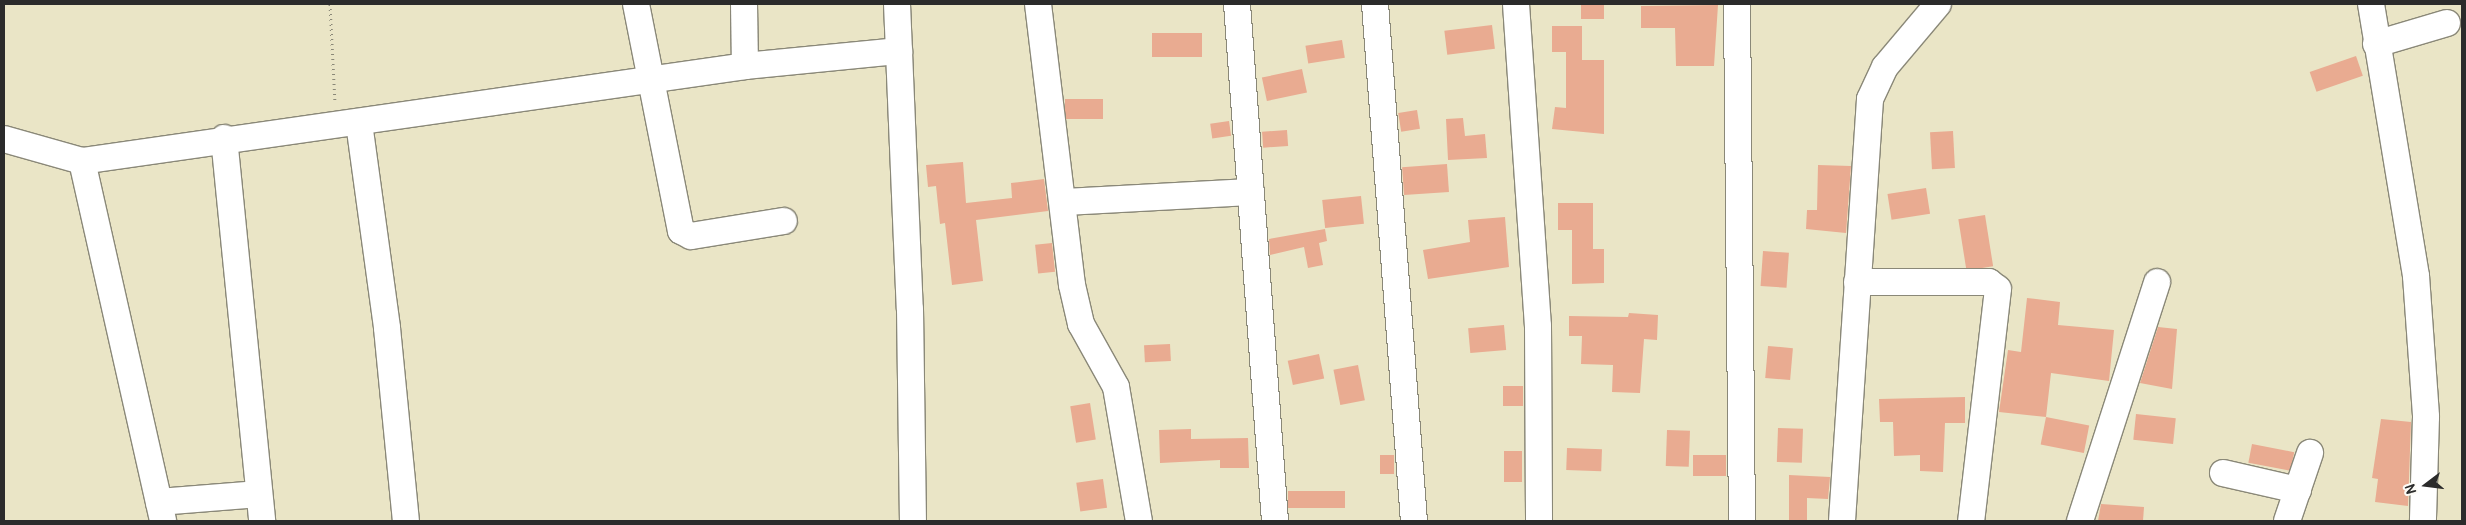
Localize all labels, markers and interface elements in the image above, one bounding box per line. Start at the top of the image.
north arrow [2401,460,2451,510]
text: N [2402,482,2420,496]

